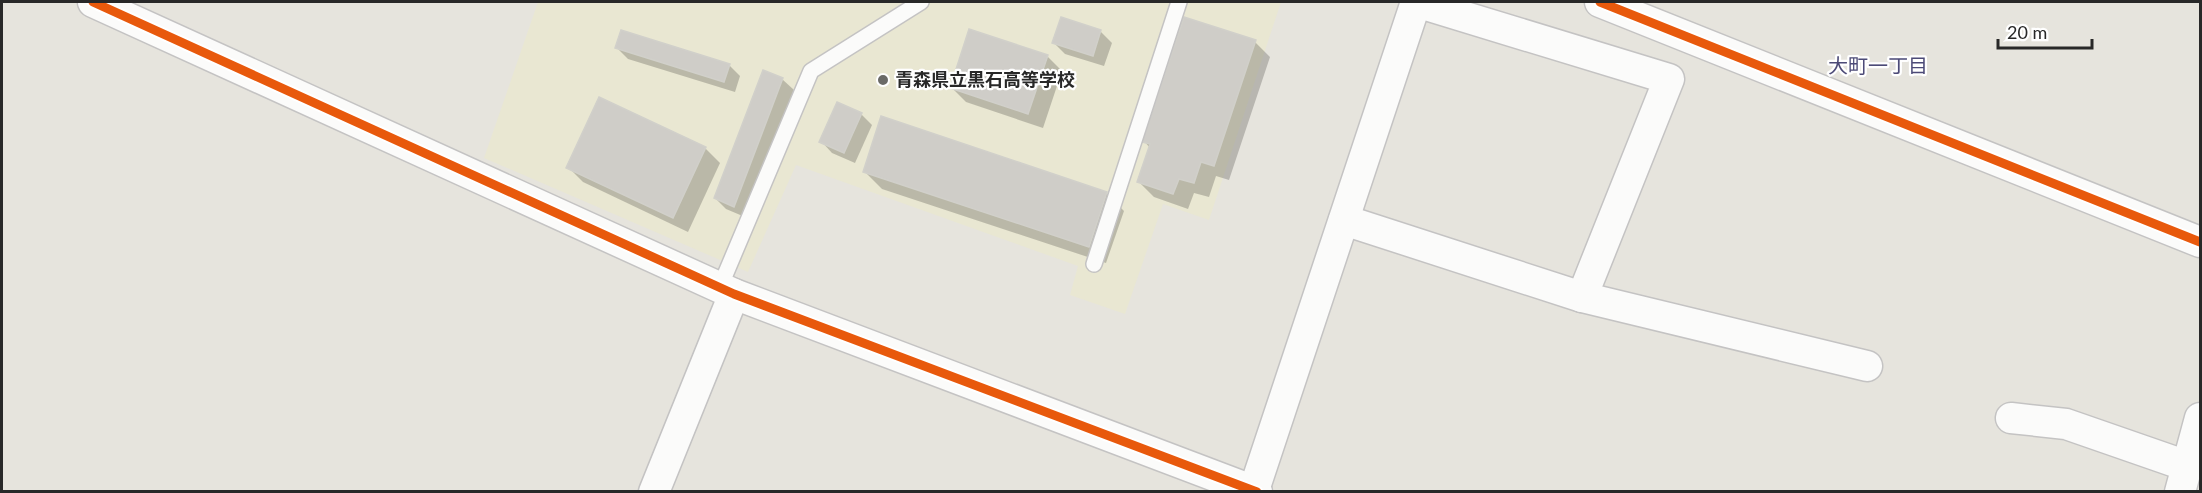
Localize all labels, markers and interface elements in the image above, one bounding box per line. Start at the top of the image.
scale bar [1998,12,2092,50]
text: 20 m [2007,21,2047,43]
district label: 大町一丁目 [1828,53,1928,77]
place label: 青森県立黒石高等学校 [895,68,1075,90]
marker: 青森県立黒石高等学校 [876,73,890,87]

